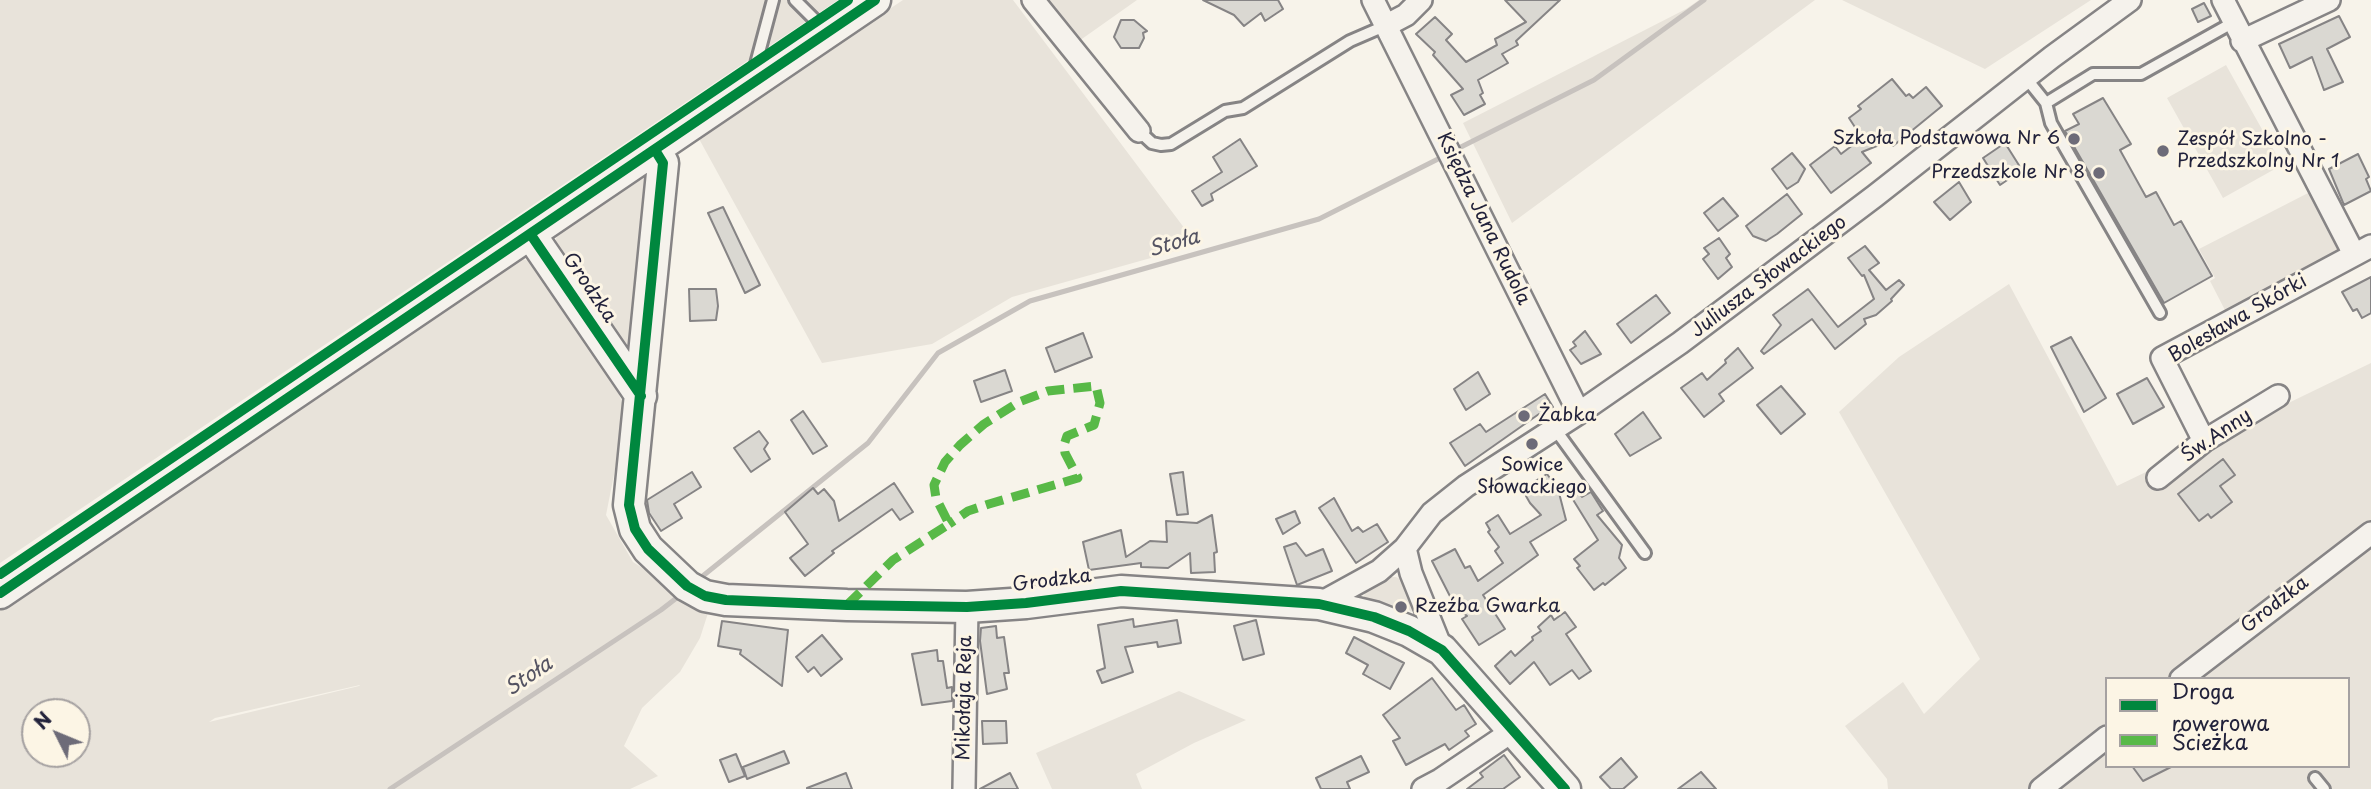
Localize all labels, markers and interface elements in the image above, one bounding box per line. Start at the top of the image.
place label: Szkoła Podstawowa Nr 6 [1832,128,2060,150]
street label: Księdza Jana Rudola [1431,129,1535,309]
place label: Zespół Szkolno - Przedszkolny Nr 1 [2177,129,2339,173]
marker: Szkoła Podstawowa Nr 6 [2066,131,2082,147]
marker: Zespół Szkolno - Przedszkolny Nr 1 [2155,143,2171,159]
place label: Przedszkole Nr 8 [1931,162,2085,184]
marker: Przedszkole Nr 8 [2091,165,2107,181]
street label: Juliusza Słowackiego [1687,211,1851,343]
water label: Stoła [1146,225,1202,263]
street label: Grodzka [557,249,621,327]
street label: Bolesława Skórki [2165,270,2311,368]
street label: Św.Anny [2178,404,2256,468]
place label: Żabka [1538,405,1596,427]
marker: Żabka [1516,408,1532,424]
marker: Sowice Słowackiego [1524,436,1540,452]
place label: Sowice Słowackiego [1477,455,1587,499]
street label: Grodzka [1011,565,1093,597]
street label: Grodzka [2237,572,2313,638]
place label: Rzeźba Gwarka [1415,596,1560,618]
marker: Rzeźba Gwarka [1393,599,1409,615]
street label: Mikołaja Reja [953,635,977,761]
water label: Stoła [500,652,558,702]
text: Droga rowerowa [2172,674,2269,738]
legend [2105,677,2350,768]
north arrow [21,698,91,768]
text: N [27,705,57,735]
text: Ścieżka [2172,725,2248,757]

